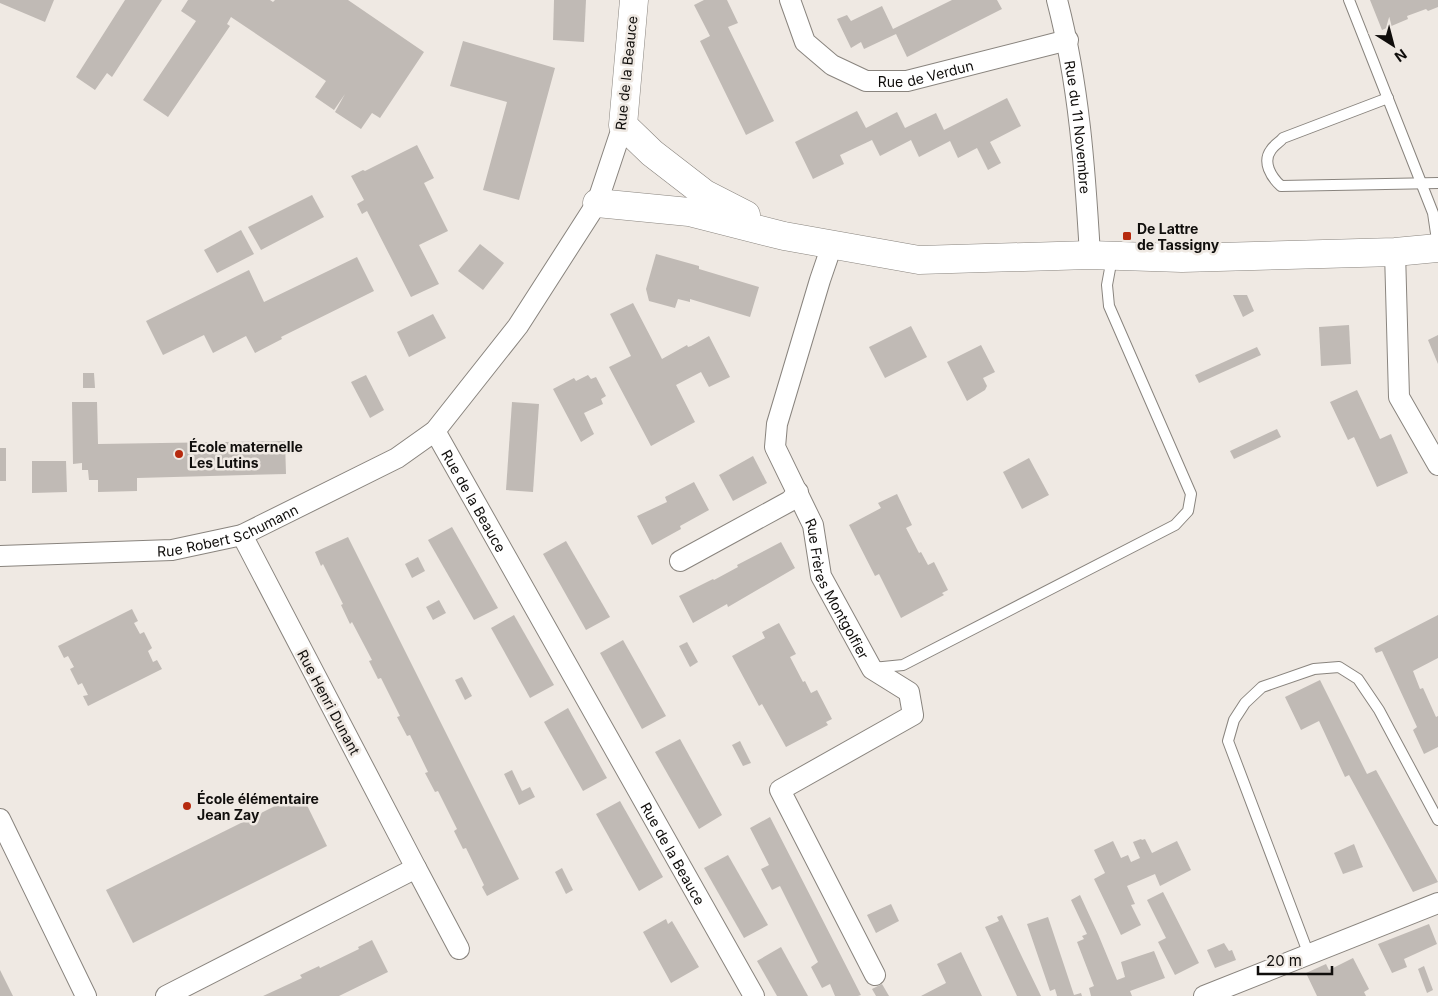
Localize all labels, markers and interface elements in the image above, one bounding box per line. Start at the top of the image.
street label: Rue de la Beauce [612,15,640,131]
north arrow [1368,20,1418,70]
text: N [1392,46,1410,66]
street label: Rue de Verdun [878,56,975,90]
street label: Rue du 11 Novembre [1062,59,1095,194]
place label: De Lattre de Tassigny [1137,220,1220,253]
marker: De Lattre de Tassigny [1121,230,1133,242]
place label: École maternelle Les Lutins [189,437,303,471]
street label: Rue de la Beauce [439,446,510,555]
marker: École maternelle Les Lutins [173,448,185,460]
street label: Rue Robert Schumann [157,500,301,559]
street label: Rue Frères Montgolfier [802,515,873,662]
street label: Rue Henri Dunant [294,647,364,758]
place label: École élémentaire Jean Zay [197,789,319,823]
street label: Rue de la Beauce [638,799,709,908]
marker: École élémentaire Jean Zay [181,800,193,812]
scale bar [1258,944,1332,976]
text: 20 m [1266,951,1302,970]

